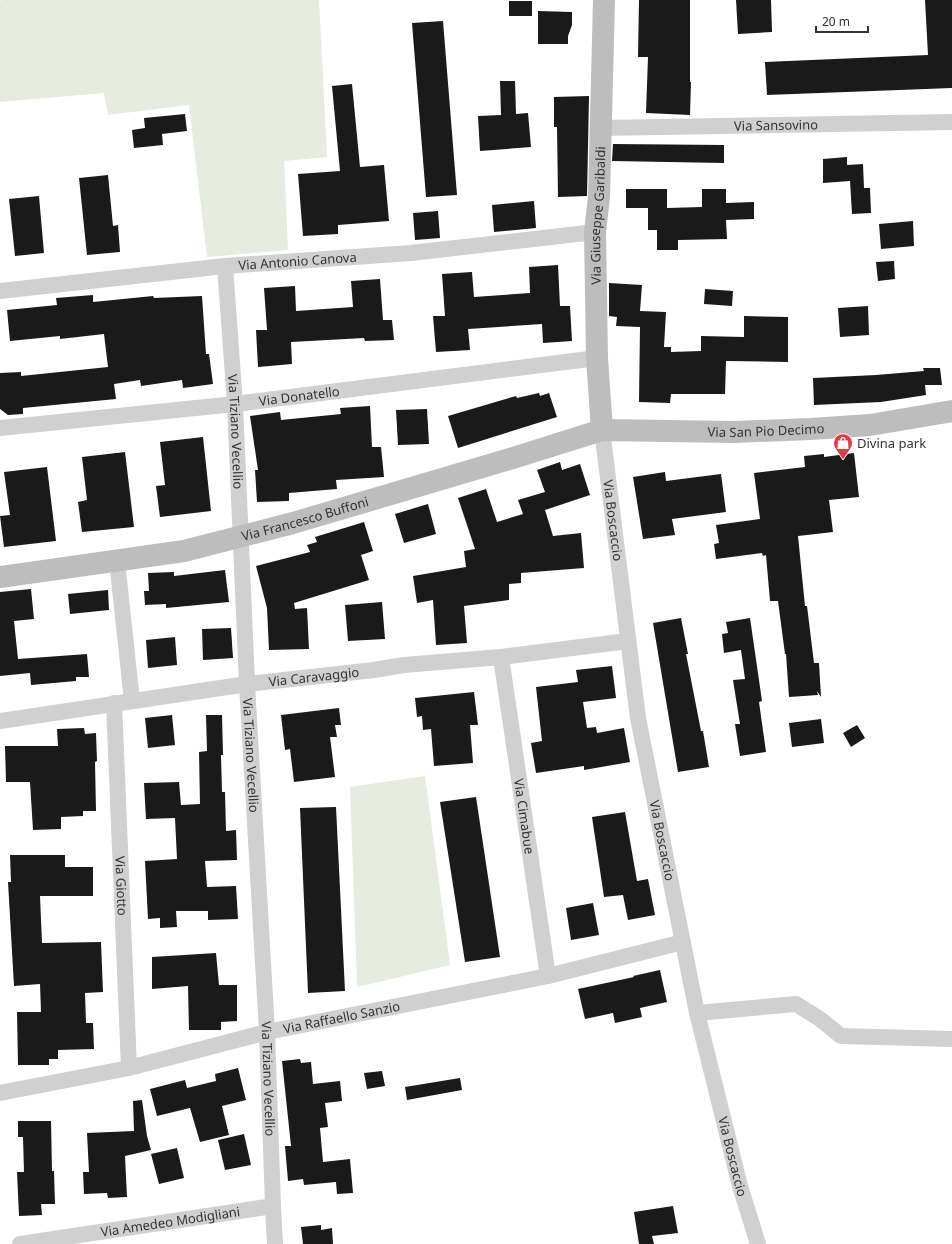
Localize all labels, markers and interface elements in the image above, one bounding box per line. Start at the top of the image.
scale bar [816,8,868,34]
text: 20 m [822,13,850,30]
street label: Via Sansovino [734,115,818,135]
street label: Via Giuseppe Garibaldi [586,146,609,285]
street label: Via Antonio Canova [238,248,357,274]
street label: Via Tiziano Vecellio [224,374,248,490]
street label: Via Donatello [258,382,341,410]
street label: Via San Pio Decimo [707,419,825,441]
shop icon: Divina park [832,432,854,460]
place label: Divina park [857,434,926,452]
street label: Via Boscaccio [599,479,627,562]
street label: Via Francesco Buffoni [239,492,371,545]
street label: Via Caravaggio [268,663,360,691]
street label: Via Tiziano Vecellio [239,697,263,813]
street label: Via Cimabue [510,777,539,855]
street label: Via Boscaccio [646,799,679,882]
street label: Via Giotto [111,856,132,916]
street label: Via Raffaello Sanzio [282,997,402,1038]
street label: Via Tiziano Vecellio [257,1021,280,1137]
street label: Via Boscaccio [714,1115,752,1199]
street label: Via Amedeo Modigliani [99,1202,241,1241]

